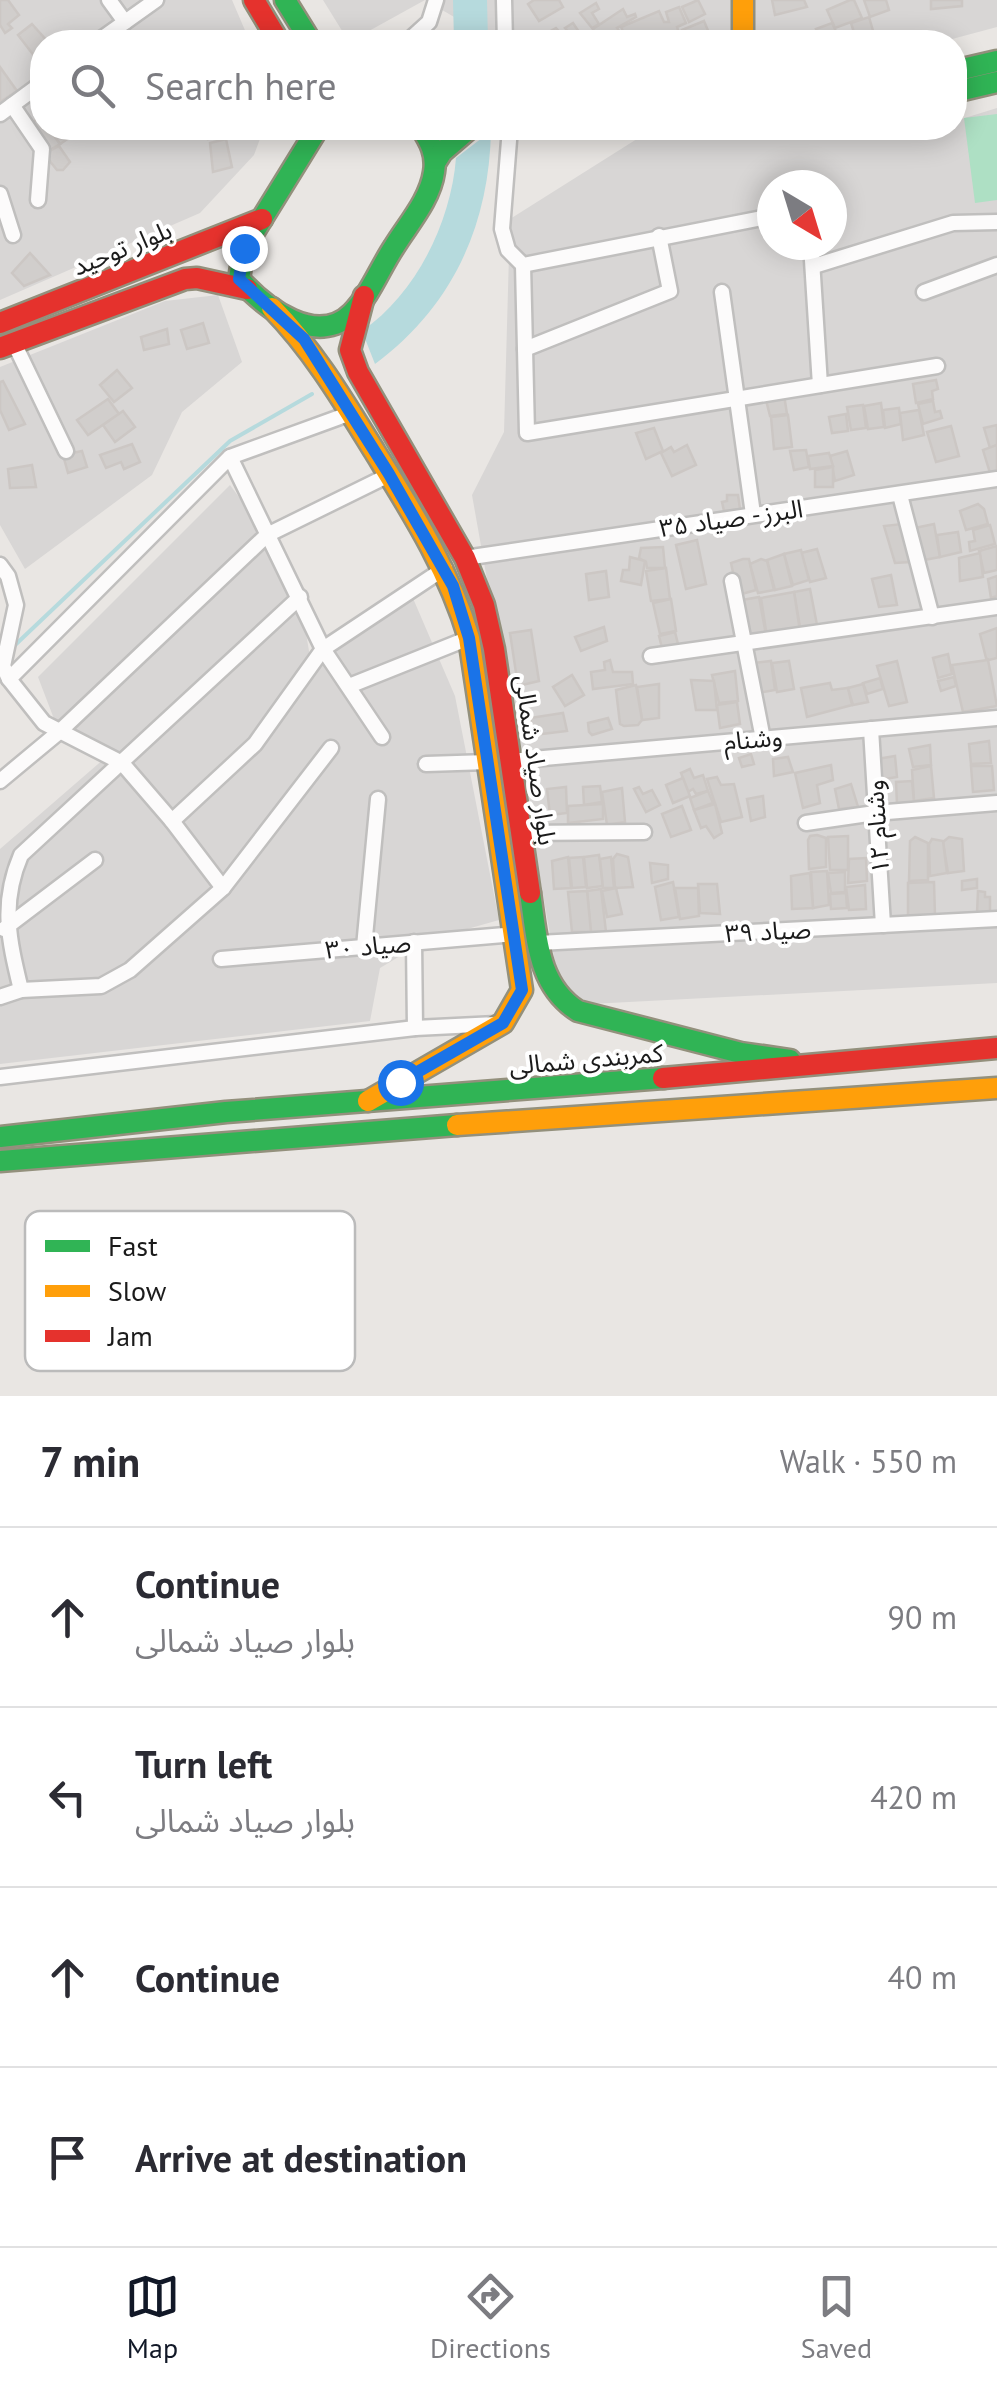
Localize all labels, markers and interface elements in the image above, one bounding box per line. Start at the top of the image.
search box [30,30,967,140]
icon: search [65,58,120,113]
text: Search here [145,61,337,110]
north arrow [757,170,847,260]
street label: بلوار توحید [68,214,176,282]
route end [222,226,268,272]
street label: البرز - صیاد ۳۵ [657,492,805,544]
street label: بلوار صیاد شمالی [508,673,564,847]
street label: وشنام [722,721,784,761]
street label: وشنام ۱۲ [858,779,900,875]
street label: صیاد ۳۹ [724,913,812,949]
street label: صیاد ۳۰ [324,926,412,966]
street label: کمربندی شمالی [508,1036,665,1082]
route start [378,1060,424,1106]
legend [25,1211,355,1371]
text: Fast [108,1227,158,1264]
text: Slow [108,1272,167,1309]
text: Jam [107,1317,153,1354]
text: 7 min [40,1434,140,1489]
text: Walk · 550 m [780,1440,957,1482]
text: Continue [135,1559,280,1608]
icon: ahead [40,1590,95,1645]
text: 90 m [888,1596,957,1638]
text: بلوار صیاد شمالی [135,1619,355,1661]
text: Turn left [135,1739,272,1788]
icon: left [40,1770,95,1825]
text: 420 m [870,1776,957,1818]
text: بلوار صیاد شمالی [135,1799,355,1841]
icon: ahead [40,1950,95,2005]
text: Continue [135,1953,280,2002]
text: 40 m [888,1956,957,1998]
icon: arrive [40,2130,95,2185]
text: Arrive at destination [135,2133,467,2182]
tab: Map [125,2269,180,2366]
tab: Directions [430,2269,551,2366]
tab: Saved [801,2269,872,2366]

